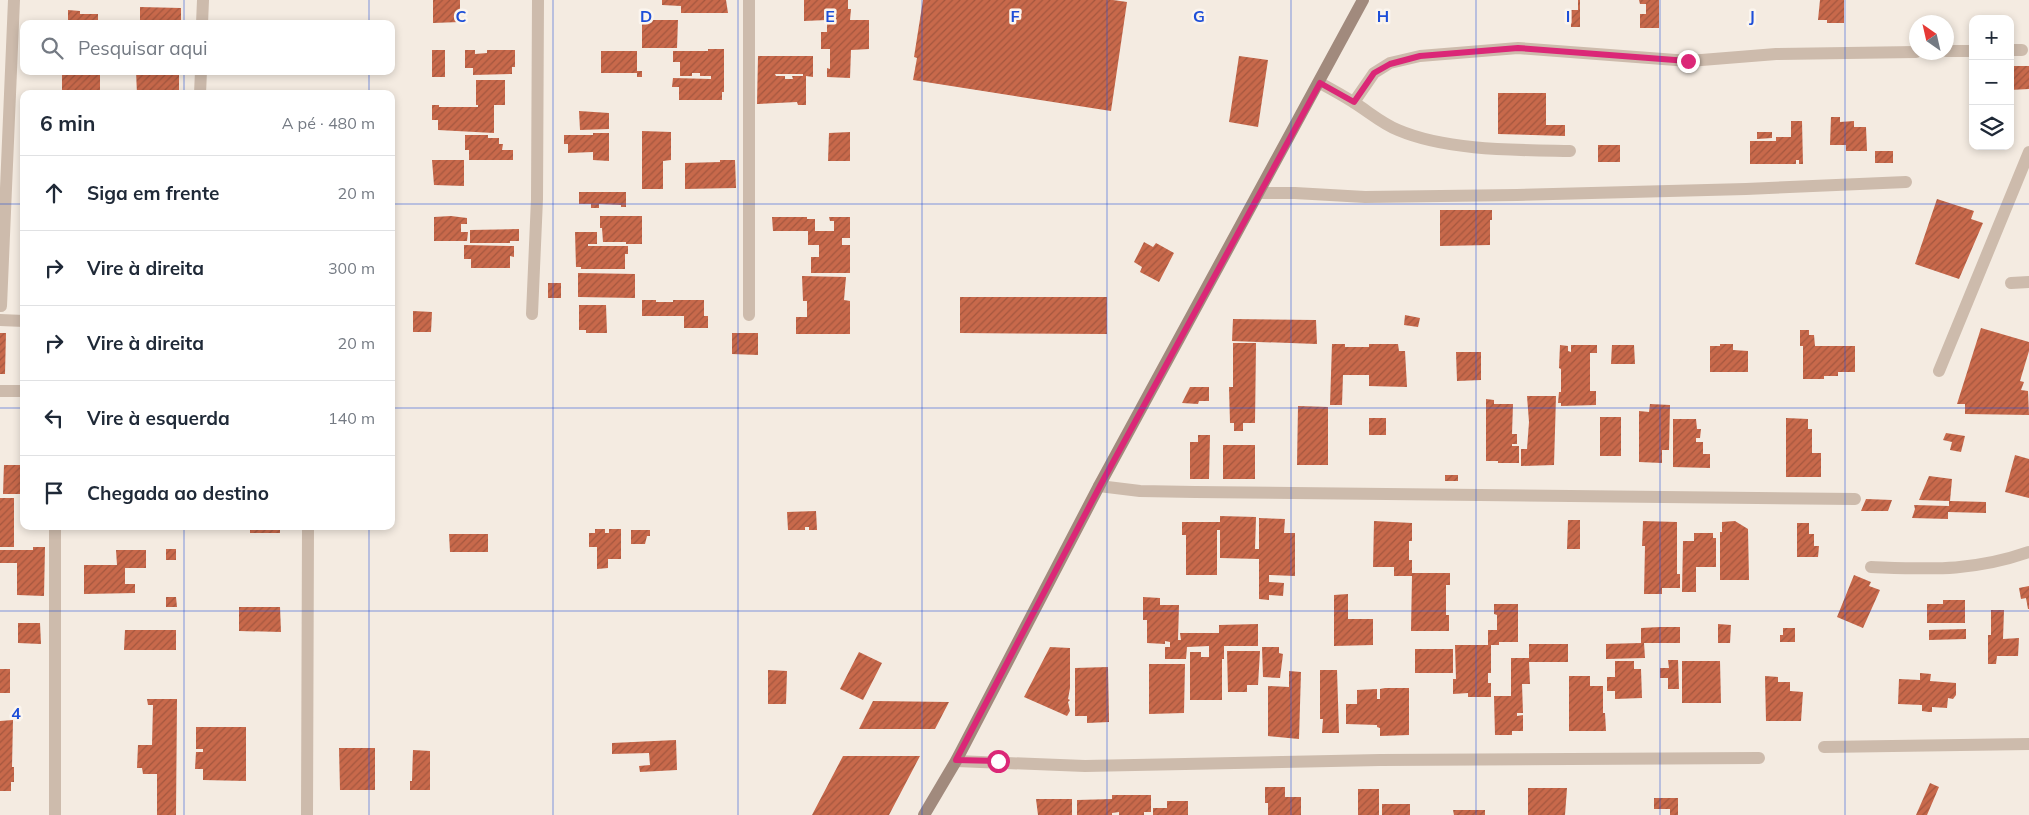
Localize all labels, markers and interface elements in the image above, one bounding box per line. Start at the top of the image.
text: C [456,6,467,26]
text: D [640,6,652,26]
text: E [825,6,835,26]
text: F [1010,6,1020,26]
text: G [1193,6,1205,26]
text: H [1377,6,1389,26]
text: I [1566,6,1570,26]
text: J [1749,6,1755,26]
north arrow [1909,15,1954,60]
map controls [1969,15,2014,150]
button: + [1969,15,2014,60]
search box [20,20,395,75]
icon: search [38,34,66,62]
text: Pesquisar aqui [78,36,208,60]
route end [1677,50,1700,73]
button: − [1969,60,2014,105]
button: layers [1969,105,2014,150]
text: 6 min [40,110,95,136]
text: A pé · 480 m [282,113,375,133]
icon: ahead [40,179,68,207]
text: Siga em frente [87,181,219,205]
text: 20 m [338,183,375,203]
icon: right [40,254,68,282]
text: Vire à direita [87,256,204,280]
text: 300 m [328,258,375,278]
icon: right [40,329,68,357]
text: Vire à direita [87,331,204,355]
text: 20 m [338,333,375,353]
icon: left [40,404,68,432]
text: Vire à esquerda [87,406,230,430]
text: 140 m [328,408,375,428]
icon: arrive [40,479,68,507]
text: Chegada ao destino [87,481,269,505]
text: 4 [11,703,21,723]
route start [987,750,1010,773]

